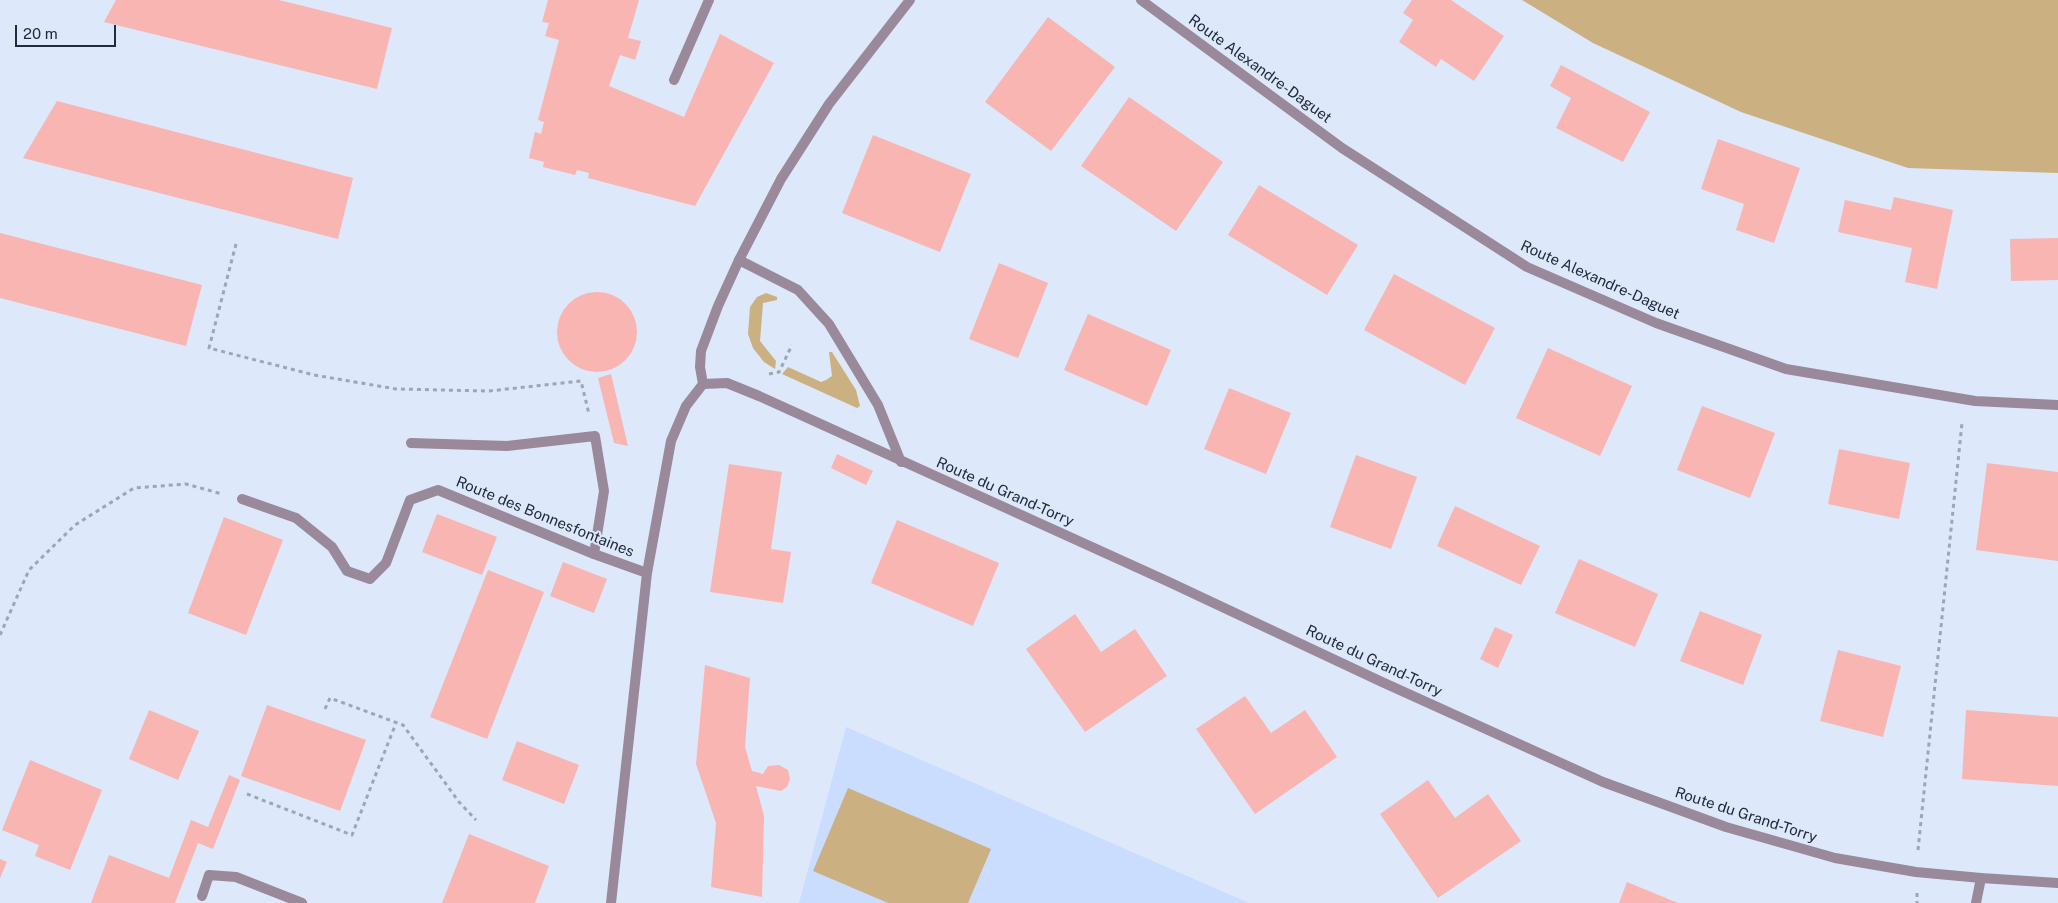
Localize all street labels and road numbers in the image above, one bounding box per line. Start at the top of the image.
street label: Route Alexandre-Daguet [1185,11,1335,127]
street label: Route Alexandre-Daguet [1518,237,1682,323]
street label: Route du Grand-Torry [933,454,1077,530]
street label: Route des Bonnesfontaines [453,473,637,561]
street label: Route du Grand-Torry [1303,621,1445,701]
street label: Route du Grand-Torry [1673,783,1819,847]

